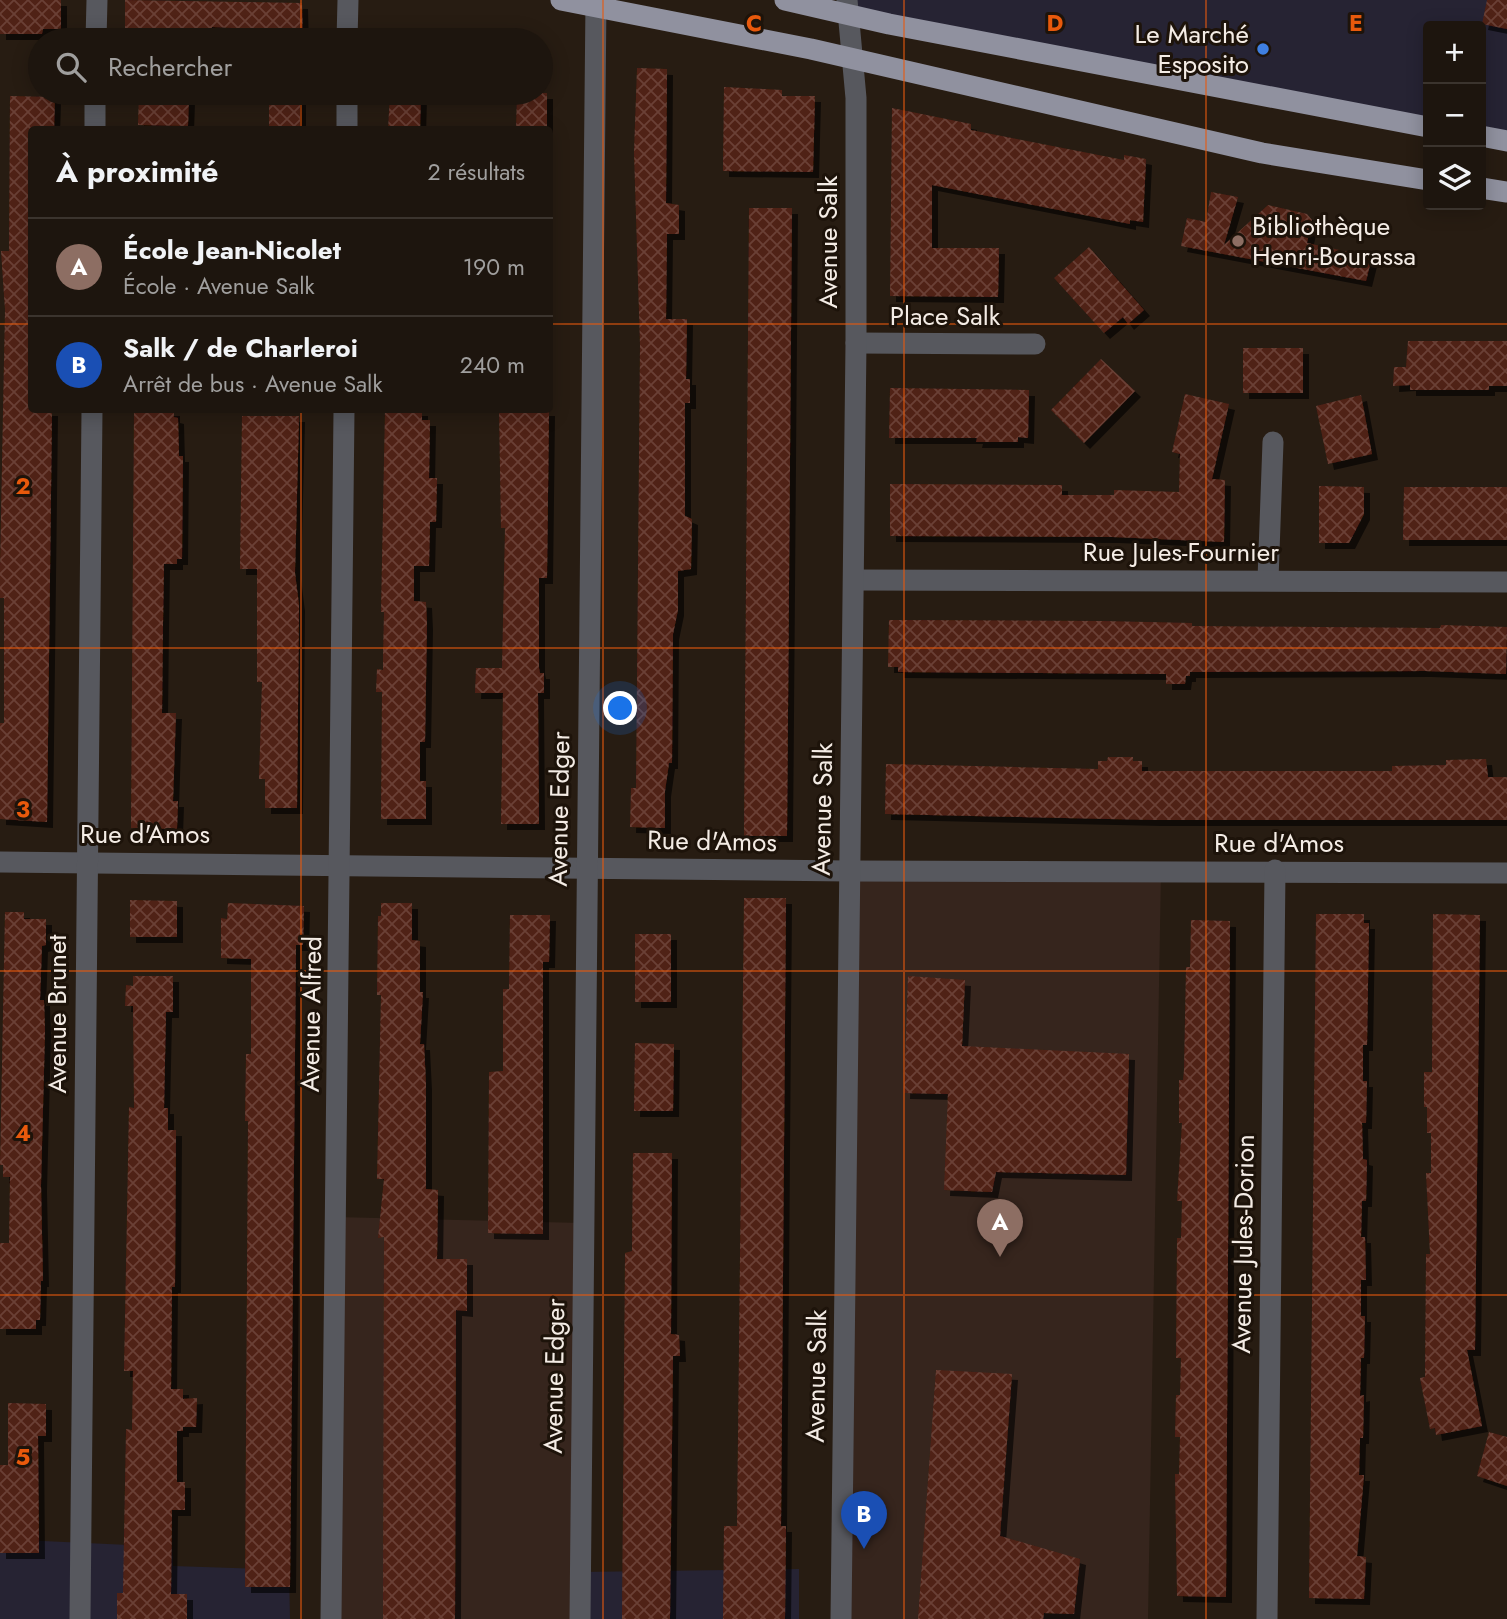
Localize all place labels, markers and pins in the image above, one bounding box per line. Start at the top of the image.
place label: Le Marché Esposito [1135,15,1249,83]
marker: Le Marché Esposito [1255,41,1271,57]
place label: Bibliothèque Henri-Bourassa [1252,207,1416,275]
marker: Bibliothèque Henri-Bourassa [1230,233,1246,249]
pin: A [977,1199,1023,1257]
pin: B [841,1491,887,1549]

